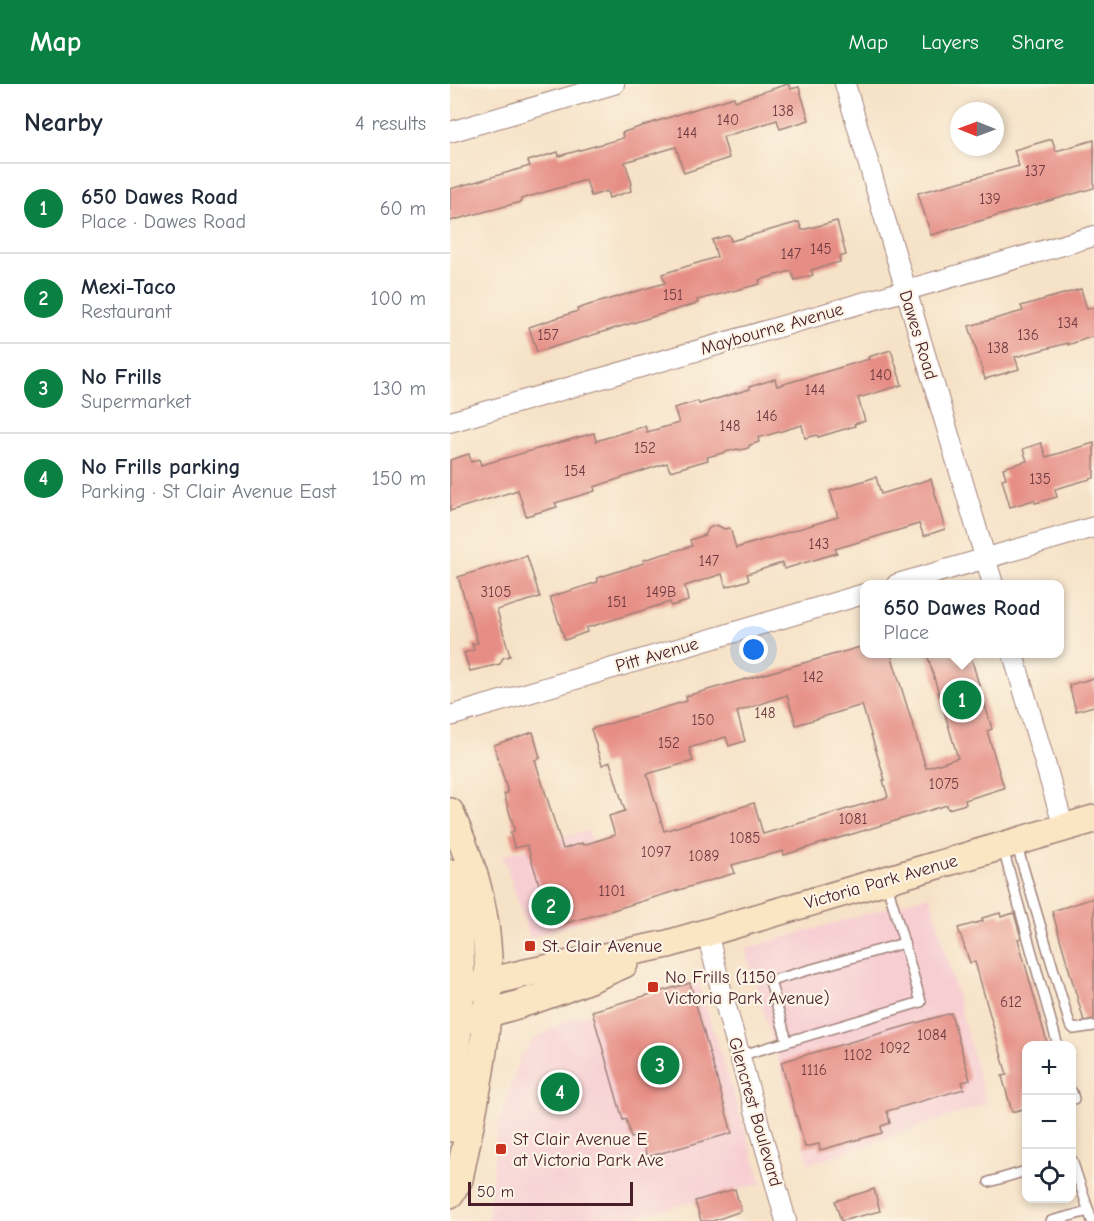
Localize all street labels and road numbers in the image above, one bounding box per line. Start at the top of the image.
street label: Dawes Road [894,288,942,382]
street label: Maybourne Avenue [698,299,846,359]
street label: Pitt Avenue [613,633,701,677]
street label: Victoria Park Avenue [802,850,960,914]
street label: Glencrest Boulevard [724,1035,786,1189]

